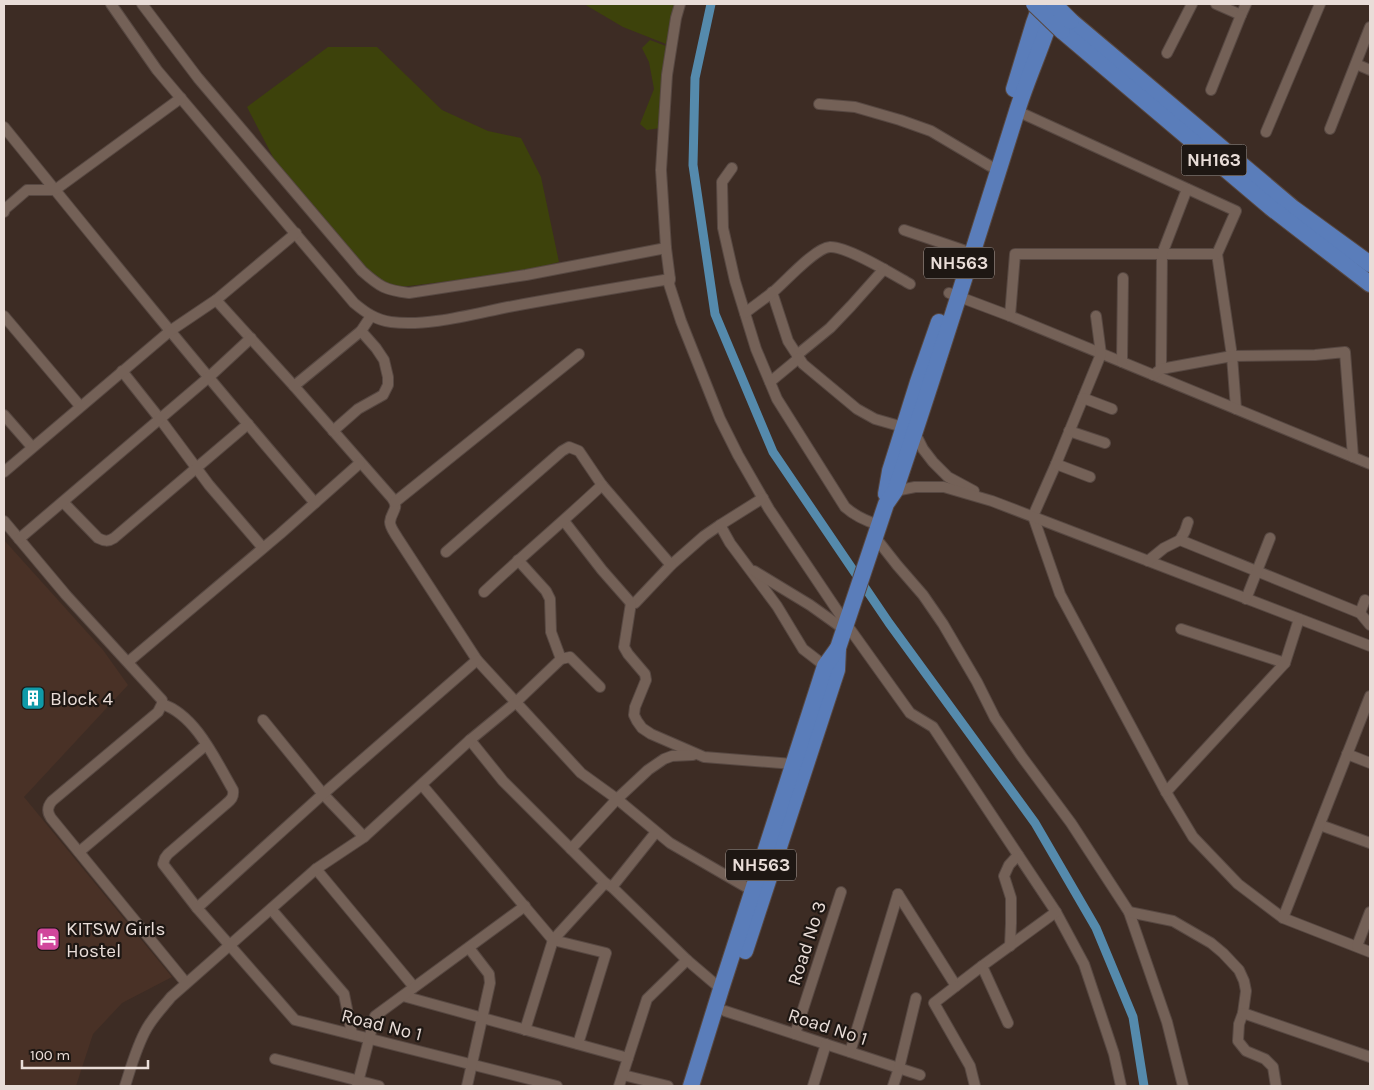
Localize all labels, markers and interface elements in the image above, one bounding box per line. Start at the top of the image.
road number: NH163 [1182,144,1246,176]
road number: NH563 [924,248,994,278]
building icon: Block 4 [20,685,46,711]
place label: Block 4 [50,688,114,710]
road number: NH563 [726,850,796,880]
street label: Road No 3 [783,898,831,988]
place label: KITSW Girls Hostel [66,918,165,962]
hotel icon: KITSW Girls Hostel [35,926,61,952]
street label: Road No 1 [339,1004,424,1046]
street label: Road No 1 [785,1004,870,1050]
scale bar [22,1038,149,1070]
text: 100 m [30,1046,70,1064]

